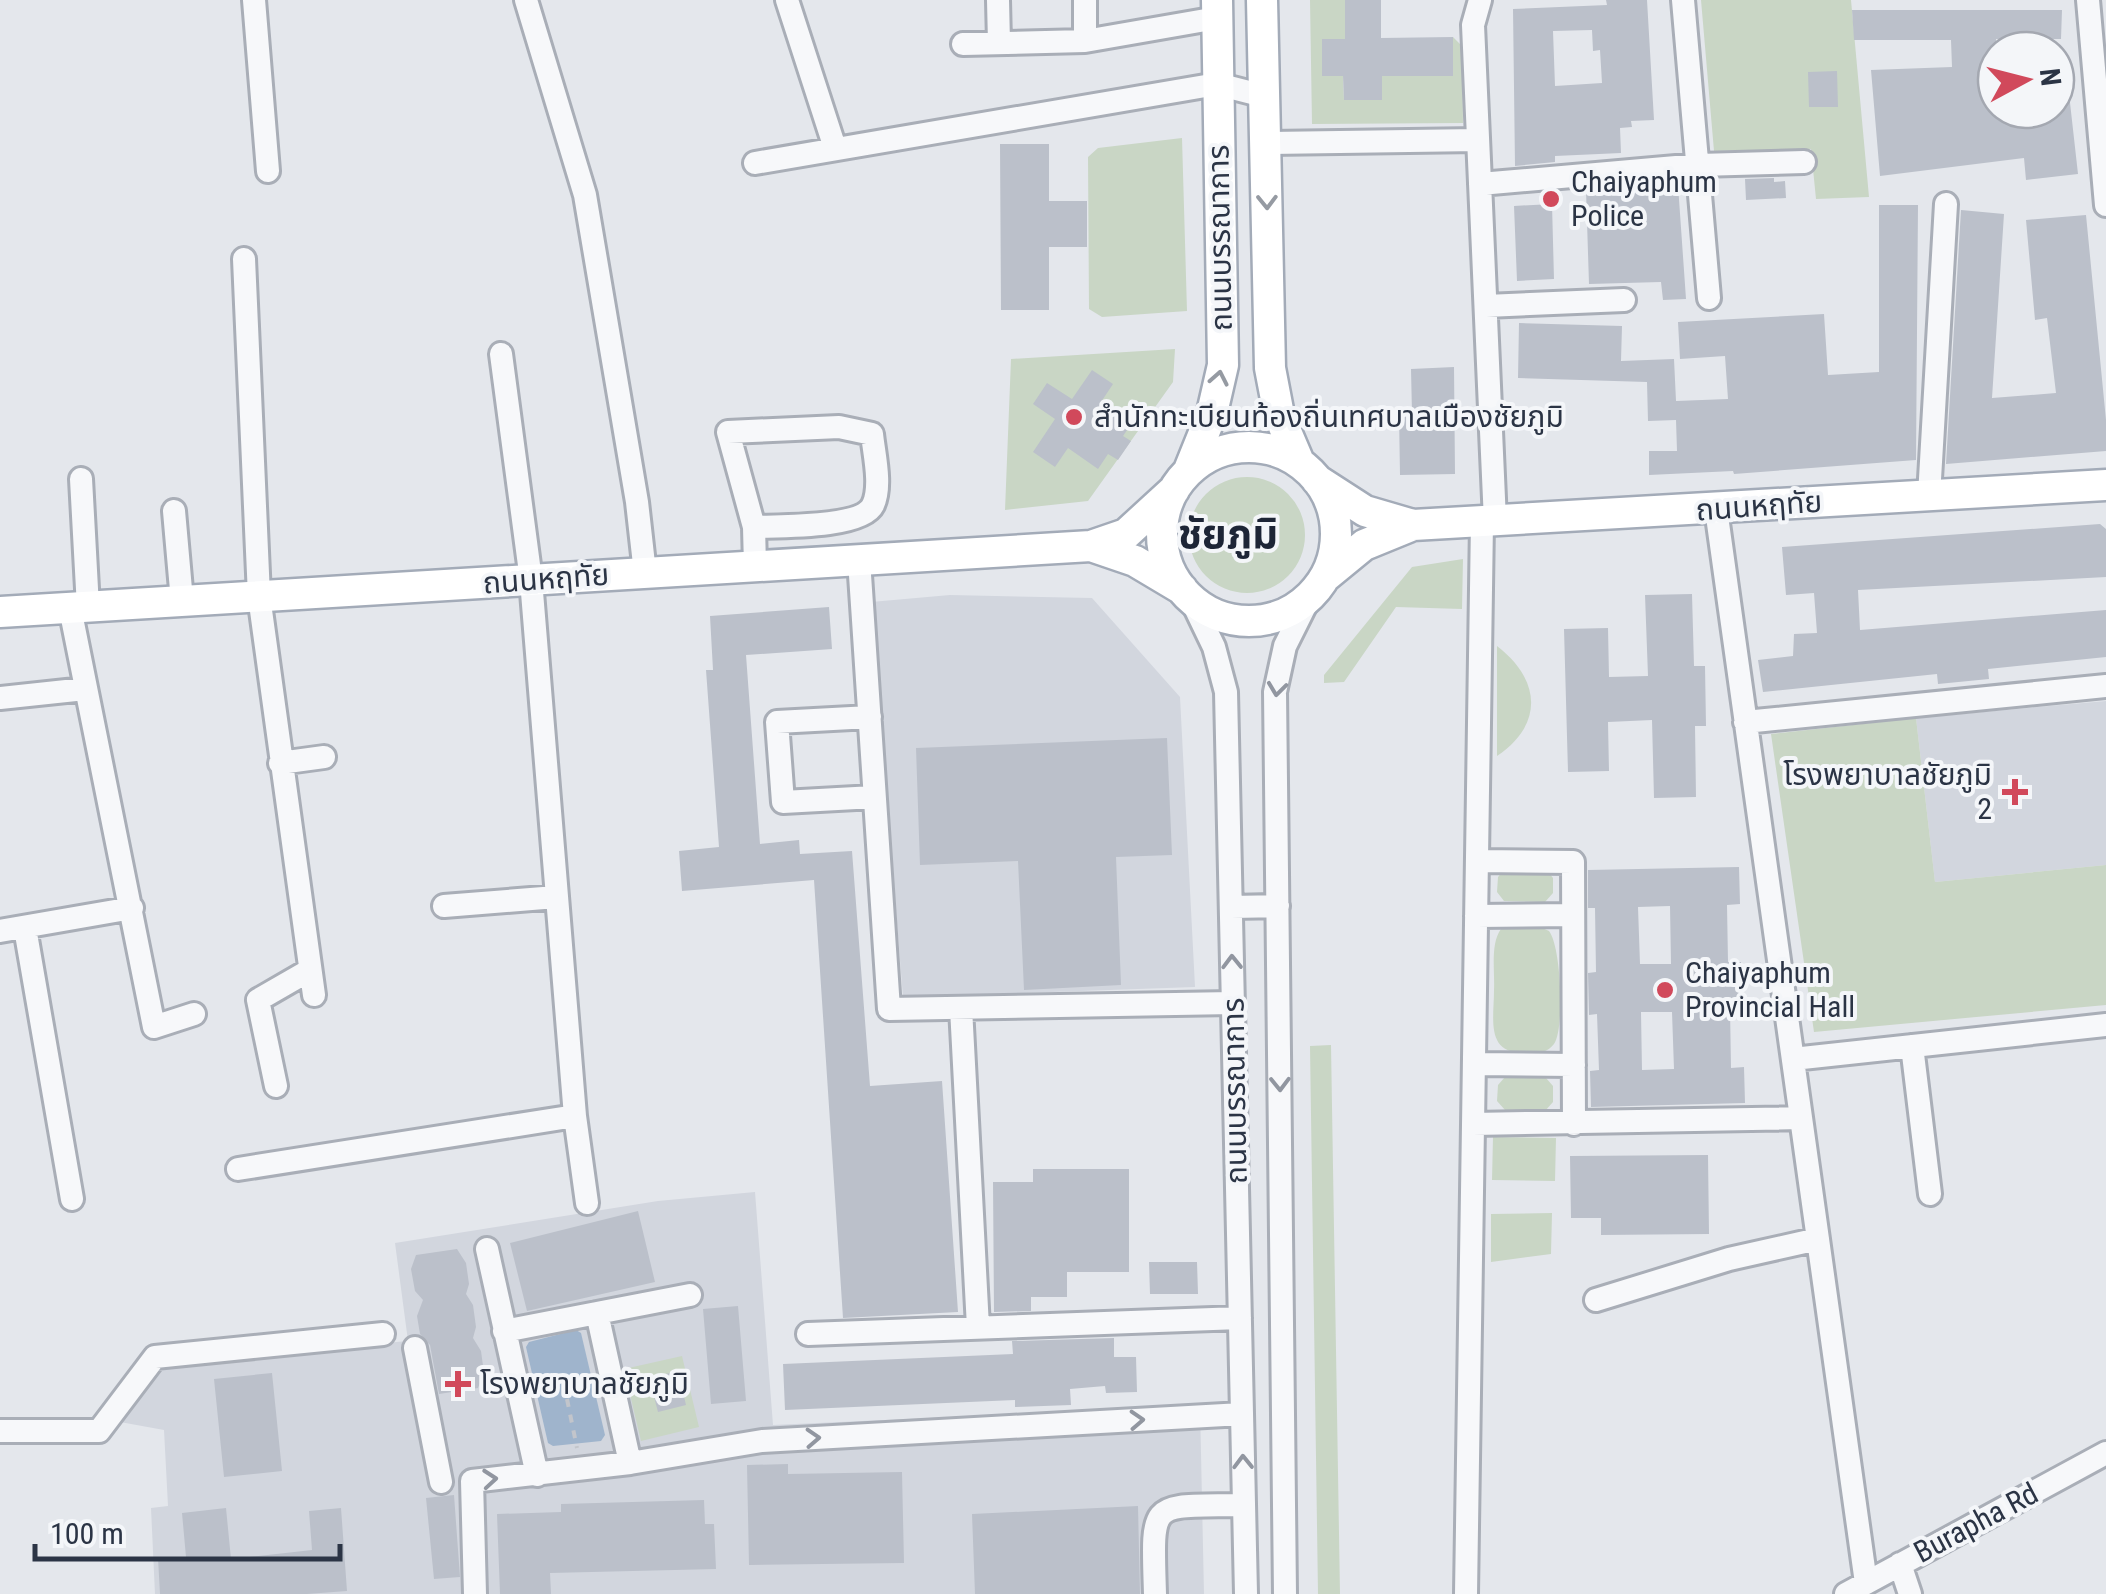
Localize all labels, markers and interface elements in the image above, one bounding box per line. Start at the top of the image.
north arrow [1976,30,2076,130]
text: N [2033,66,2068,88]
street label: ถนนบรรณาการ [1200,144,1239,332]
place label: Chaiyaphum Police [1571,164,1717,233]
marker: Chaiyaphum Police [1540,188,1562,210]
one-way arrow [1256,195,1277,211]
one-way arrow [1208,370,1229,387]
place label: สำนักทะเบียนท้องถิ่นเทศบาลเมืองชัยภูมิ [1094,398,1564,435]
marker: สำนักทะเบียนท้องถิ่นเทศบาลเมืองชัยภูมิ [1063,406,1085,428]
street label: ถนนหฤทัย [1695,484,1823,527]
district label: ชัยภูมิ [1178,511,1278,559]
street label: ถนนหฤทัย [482,557,610,600]
one-way arrow [1268,681,1289,697]
place label: โรงพยาบาลชัยภูมิ 2 [1783,757,1992,826]
marker: โรงพยาบาลชัยภูมิ 2 [2002,779,2028,805]
one-way arrow [1221,953,1242,969]
place label: Chaiyaphum Provincial Hall [1685,955,1855,1024]
marker: Chaiyaphum Provincial Hall [1654,979,1676,1001]
street label: ถนนบรรณาการ [1215,997,1254,1185]
one-way arrow [1269,1076,1290,1092]
place label: โรงพยาบาลชัยภูมิ [480,1366,689,1402]
marker: โรงพยาบาลชัยภูมิ [445,1371,471,1397]
one-way arrow [1130,1410,1146,1431]
one-way arrow [805,1428,821,1449]
one-way arrow [1233,1453,1254,1469]
one-way arrow [483,1468,499,1490]
street label: Burapha Rd [1908,1475,2044,1570]
scale bar [35,1499,340,1561]
text: 100 m [50,1516,124,1551]

